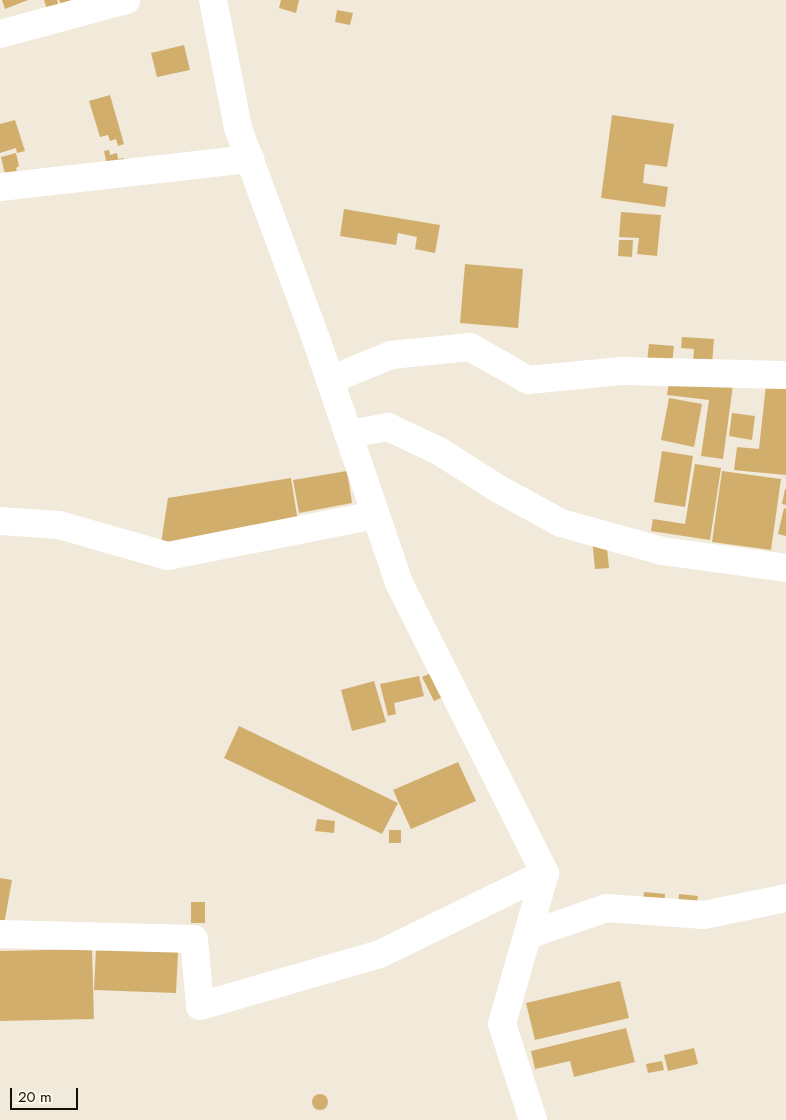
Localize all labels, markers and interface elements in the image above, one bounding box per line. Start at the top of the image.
scale bar [12,1078,80,1110]
text: 20 m [18,1086,52,1108]

